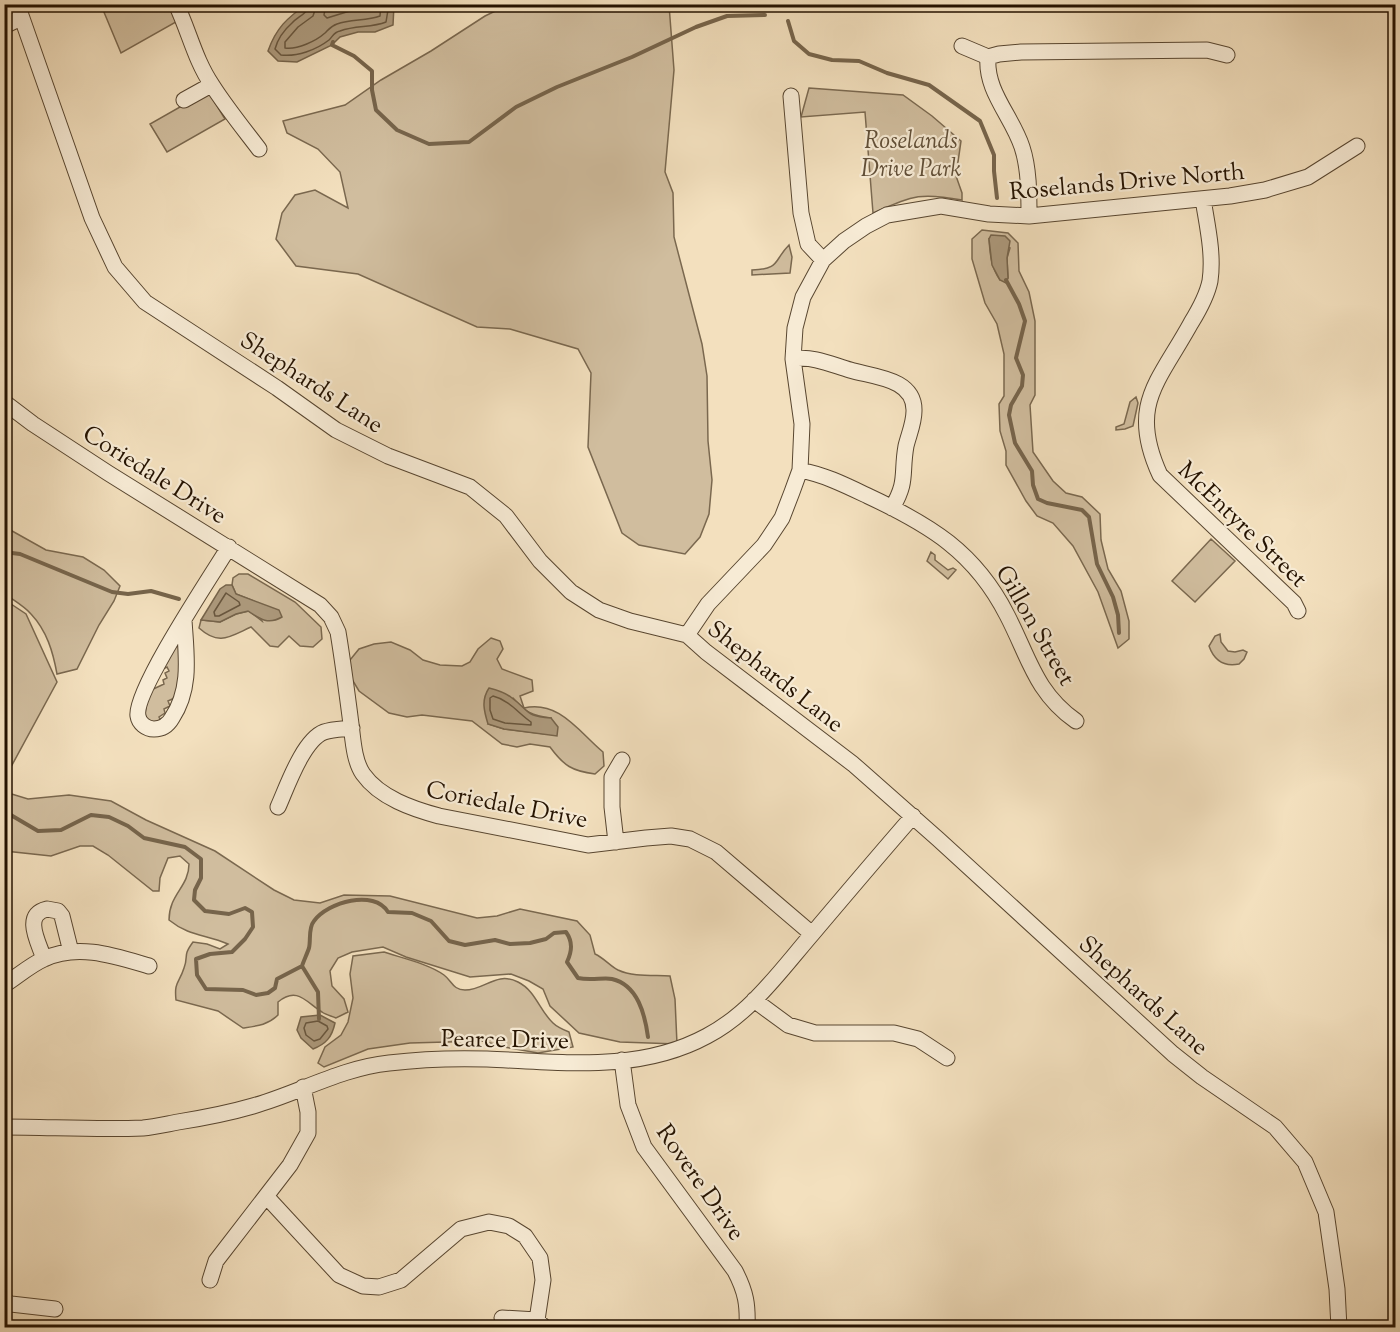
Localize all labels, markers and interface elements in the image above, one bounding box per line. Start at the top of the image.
park label: Roselands Drive Park [861,125,961,187]
street label: Roselands Drive North [1008,156,1246,210]
street label: Shephards Lane [233,325,389,443]
street label: Coriedale Drive [75,418,232,534]
street label: McEntyre Street [1169,455,1314,596]
street label: Gillon Street [986,559,1082,693]
street label: Shephards Lane [699,613,850,742]
street label: Coriedale Drive [423,774,590,838]
street label: Shephards Lane [1070,929,1215,1064]
street label: Pearce Drive [441,1023,569,1059]
street label: Rovere Drive [647,1118,752,1248]

